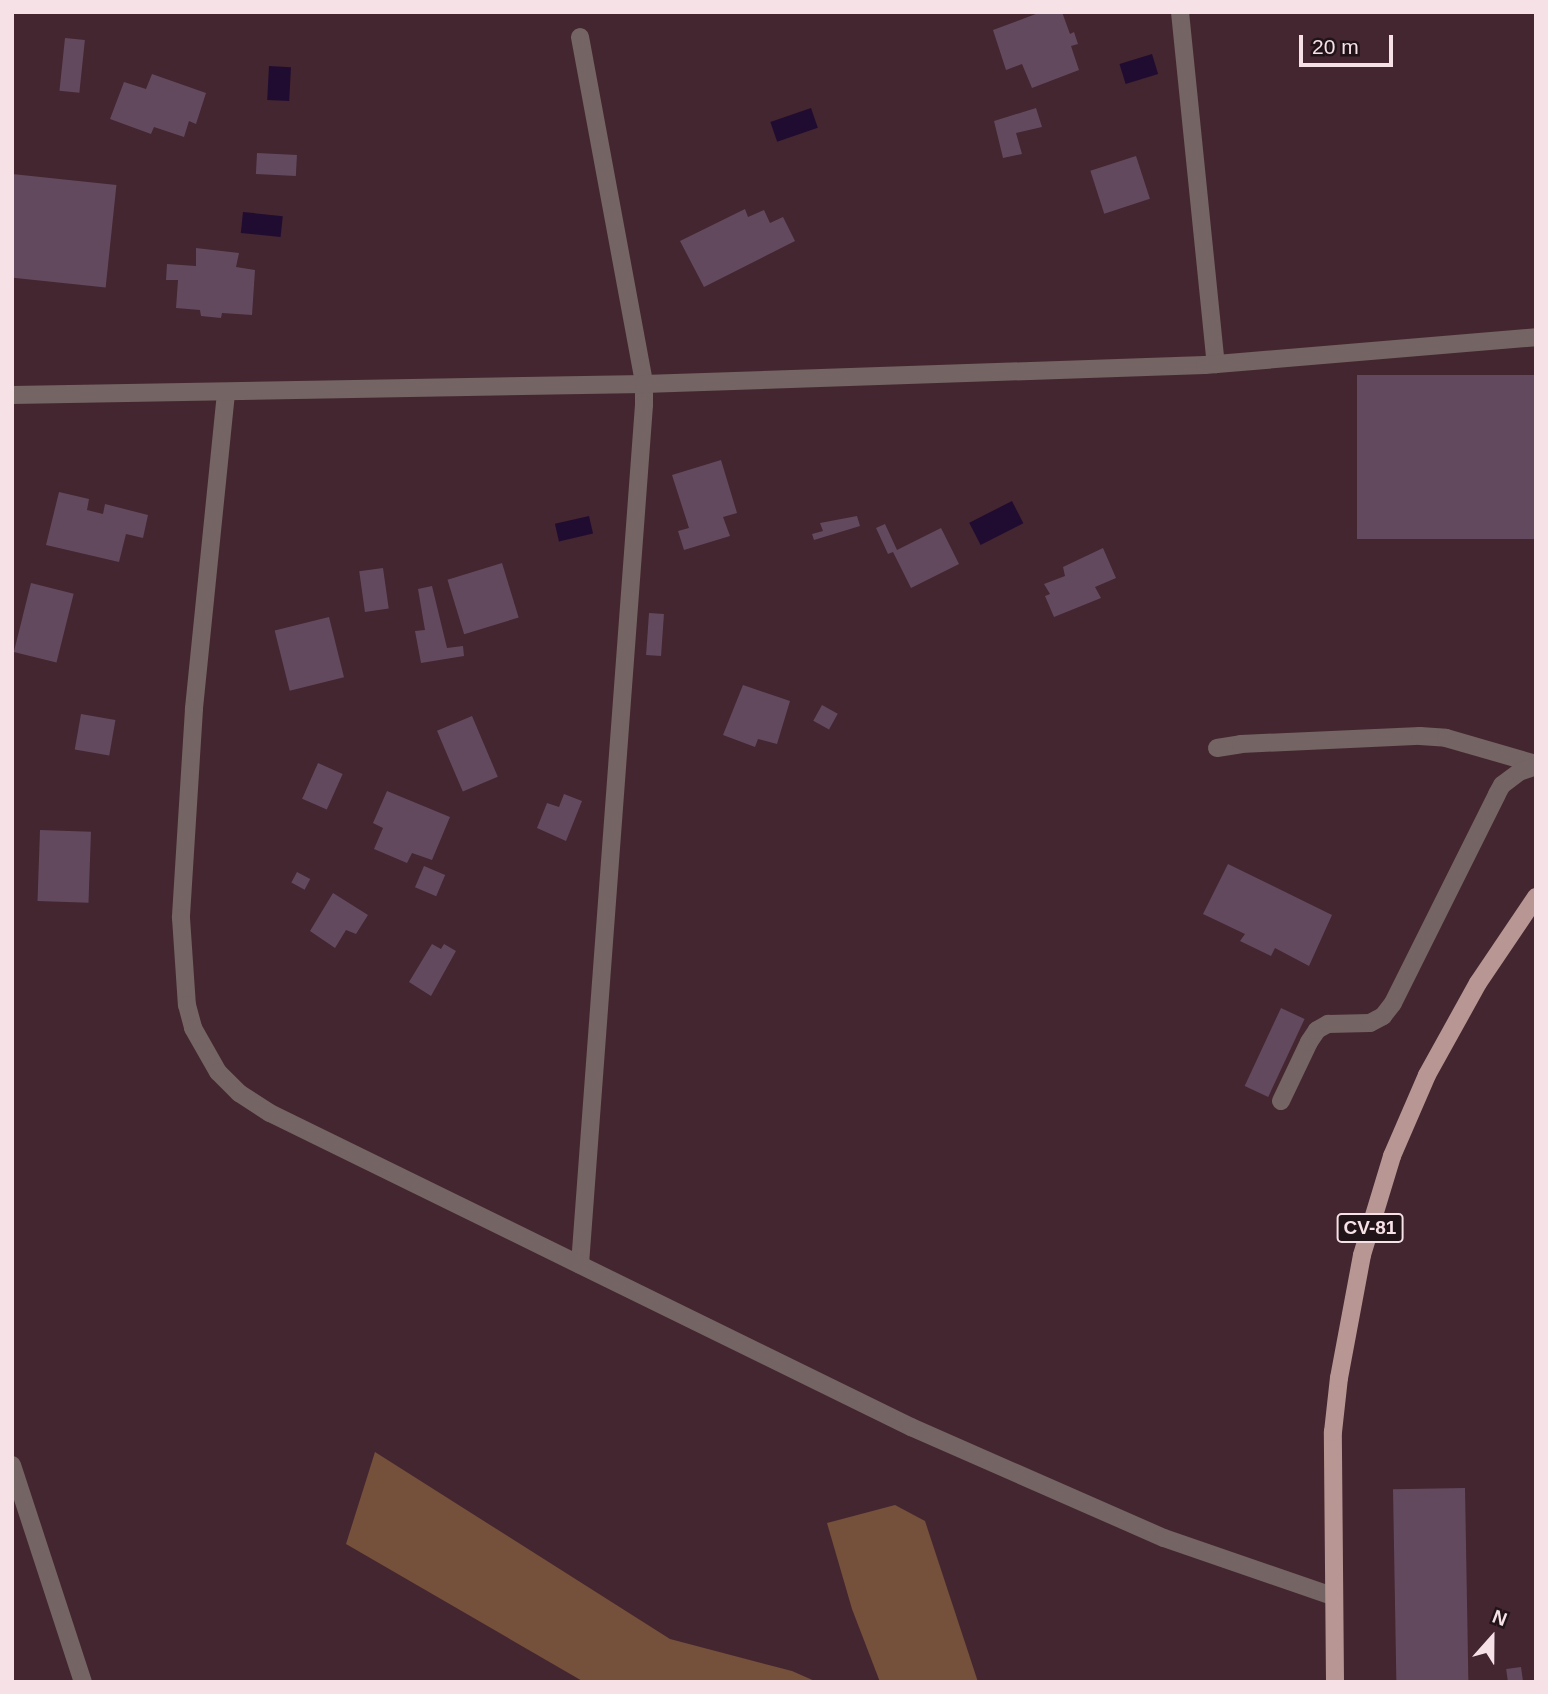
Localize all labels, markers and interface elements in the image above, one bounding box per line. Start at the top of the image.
scale bar [1303,21,1398,65]
text: 20 m [1312,35,1359,58]
road number: CV-81 [1335,1212,1405,1244]
north arrow [1457,1603,1527,1673]
text: N [1490,1606,1510,1630]

